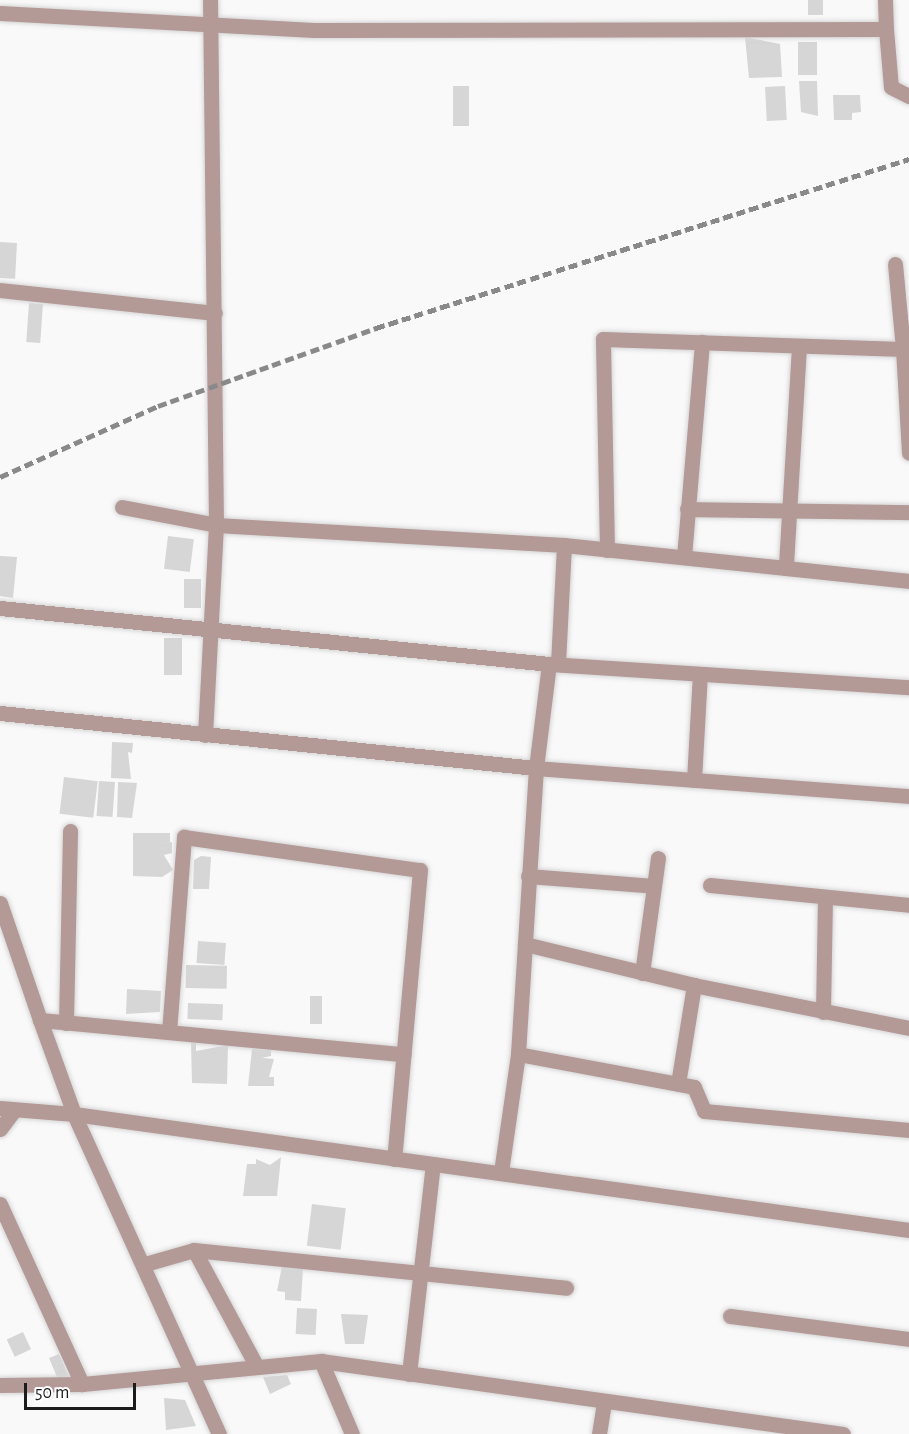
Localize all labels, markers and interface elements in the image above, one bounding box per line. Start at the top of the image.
scale bar [27,1371,140,1409]
text: 50 m [35,1384,69,1402]

